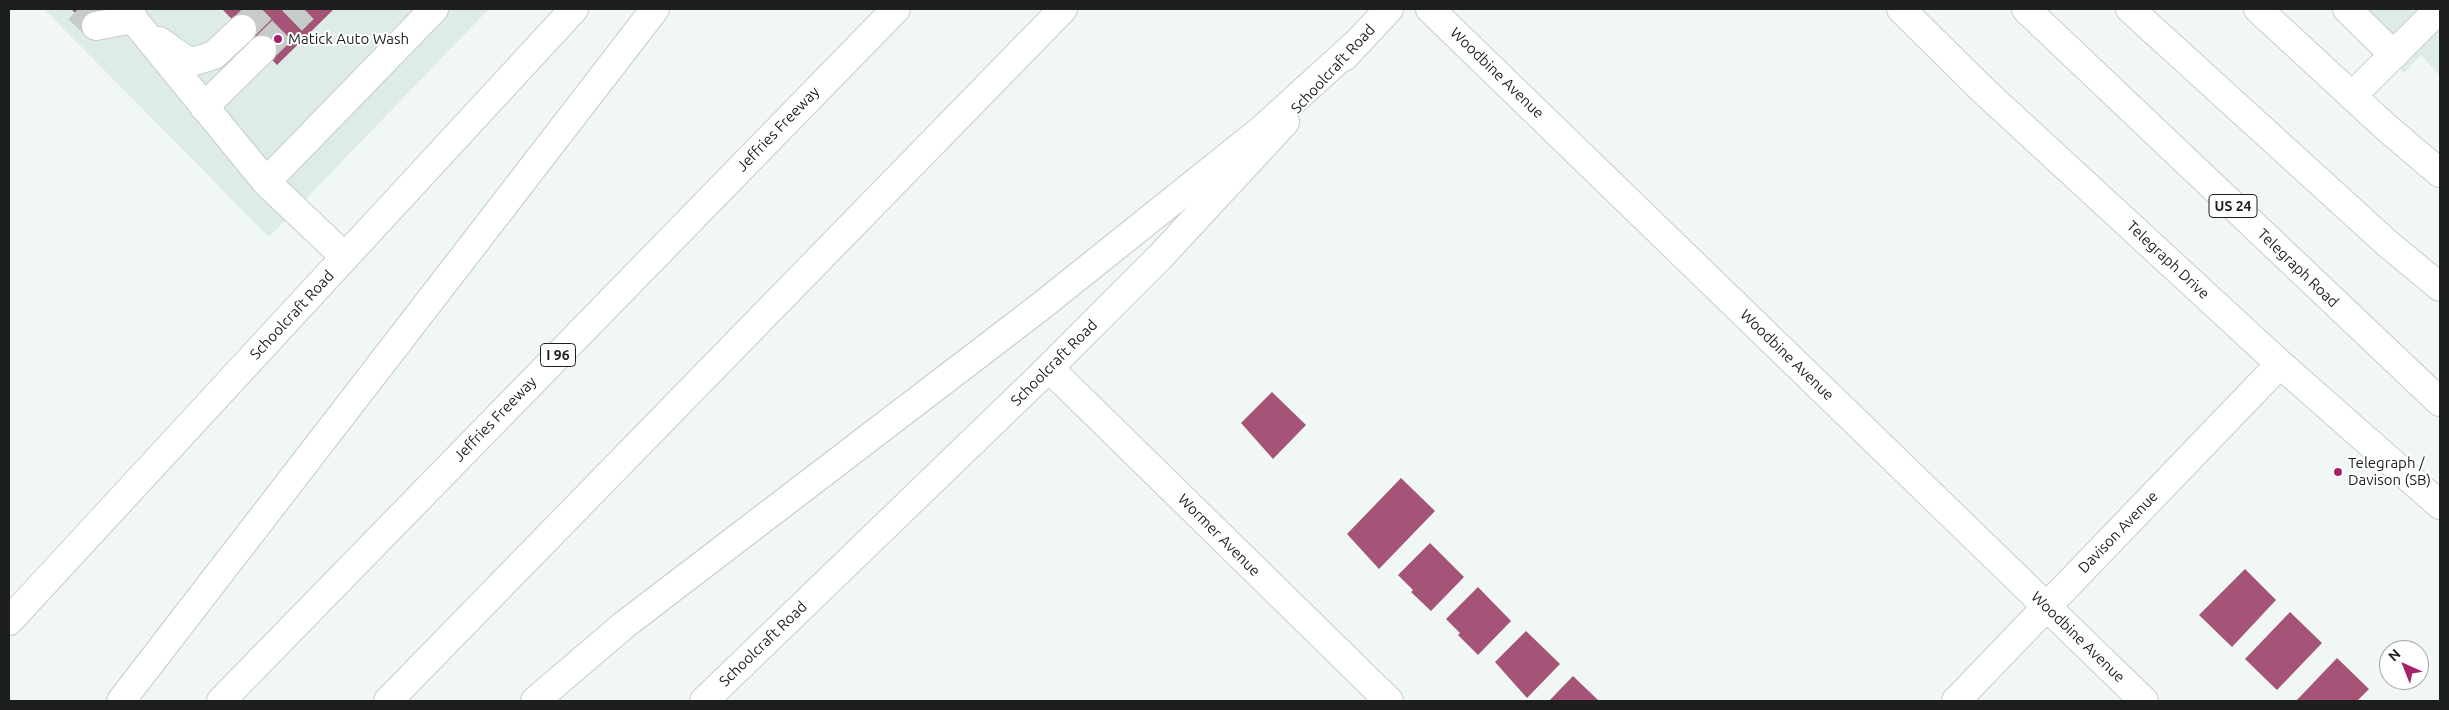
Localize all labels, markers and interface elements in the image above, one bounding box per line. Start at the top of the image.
street label: Schoolcraft Road [1287,21,1379,117]
street label: Woodbine Avenue [1446,24,1548,122]
place label: Matick Auto Wash [288,30,409,48]
marker: Matick Auto Wash [272,33,284,45]
street label: Jeffries Freeway [733,83,823,175]
road number: US 24 [2209,195,2257,218]
street label: Telegraph Drive [2123,217,2213,303]
street label: Telegraph Road [2254,225,2342,311]
street label: Schoolcraft Road [246,267,338,363]
street label: Woodbine Avenue [1736,306,1838,404]
street label: Schoolcraft Road [1007,316,1101,410]
road number: I 96 [540,344,576,366]
street label: Jeffries Freeway [450,373,540,465]
place label: Telegraph / Davison (SB) [2348,454,2431,489]
marker: Telegraph / Davison (SB) [2332,466,2344,478]
street label: Davison Avenue [2074,487,2162,577]
street label: Wormer Avenue [1174,490,1264,580]
street label: Woodbine Avenue [2027,588,2129,686]
street label: Schoolcraft Road [715,598,811,690]
north arrow [2379,640,2429,690]
text: N [2385,646,2404,664]

